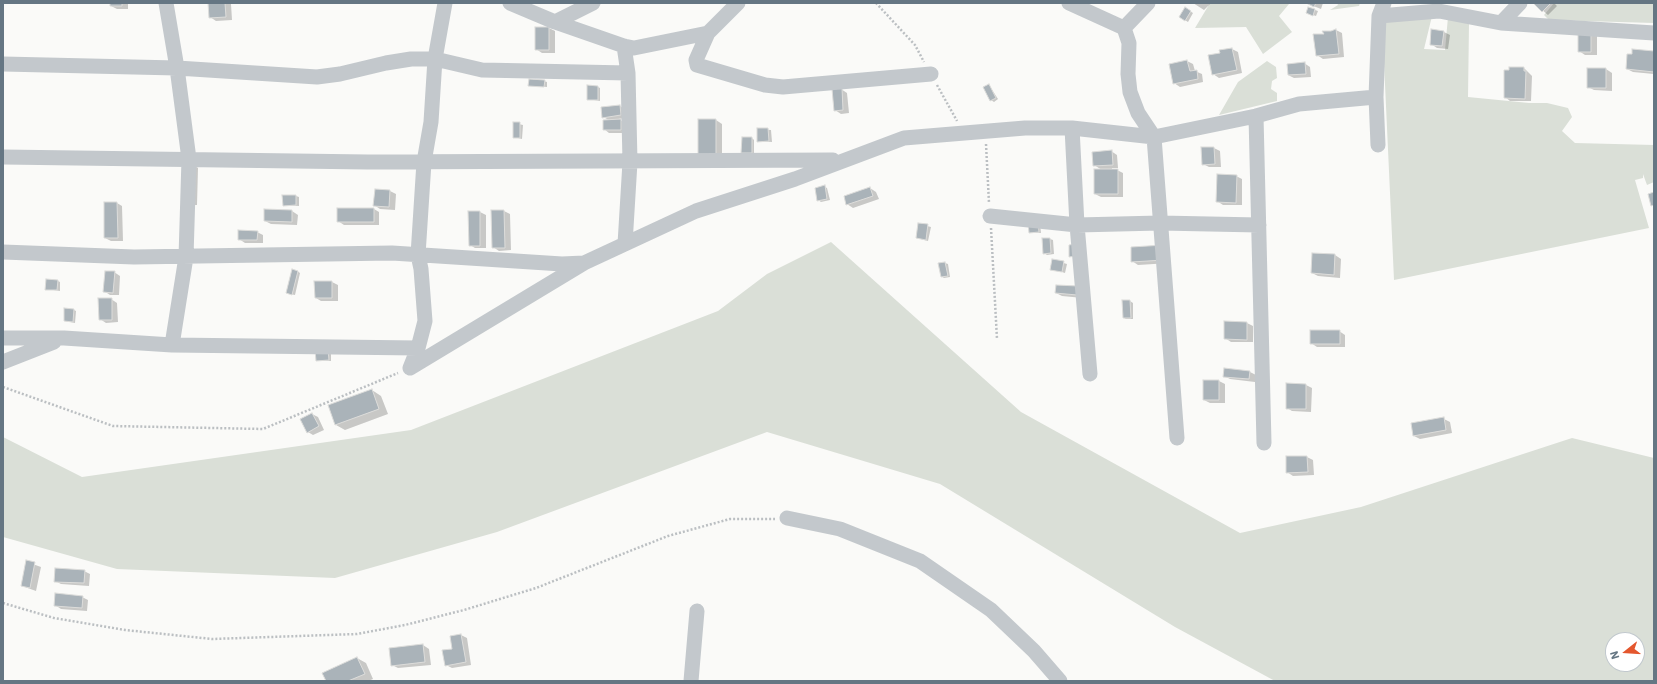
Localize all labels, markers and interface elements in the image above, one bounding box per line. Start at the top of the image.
north arrow [1605,632,1645,672]
text: N [1607,649,1622,661]

